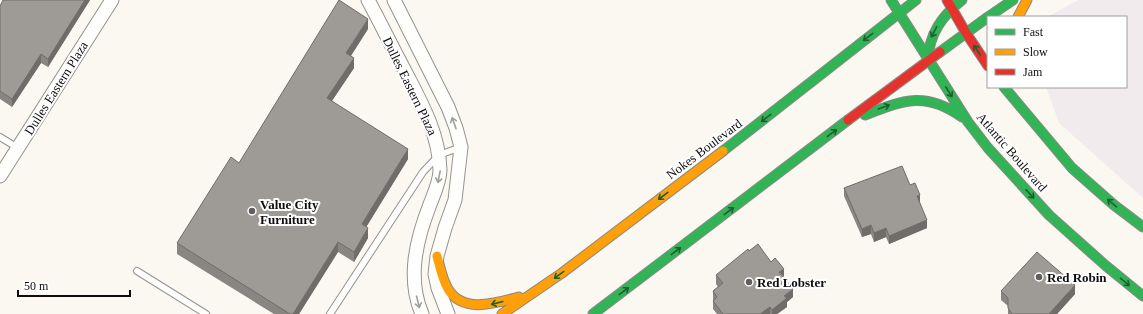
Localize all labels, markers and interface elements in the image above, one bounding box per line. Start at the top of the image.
legend [987,16,1127,88]
one-way arrow [930,25,937,37]
text: Fast [1023,25,1044,39]
one-way arrow [863,33,874,42]
street label: Dulles Eastern Plaza [380,34,440,138]
street label: Dulles Eastern Plaza [21,38,91,138]
one-way arrow [973,45,981,56]
text: Slow [1023,45,1048,59]
text: Jam [1023,65,1043,79]
one-way arrow [945,86,953,97]
one-way arrow [877,103,889,111]
street label: Atlantic Boulevard [974,110,1051,195]
one-way arrow [761,114,772,122]
street label: Nokes Boulevard [663,115,745,182]
one-way arrow [450,117,458,129]
one-way arrow [827,128,838,137]
one-way arrow [434,170,442,183]
one-way arrow [1025,189,1034,199]
one-way arrow [657,192,668,201]
place label: Value City Furniture [260,197,319,227]
one-way arrow [1107,199,1117,208]
marker: Value City Furniture [247,206,257,216]
one-way arrow [723,207,734,215]
one-way arrow [670,247,681,256]
place label: Red Robin [1047,270,1107,285]
one-way arrow [554,271,565,279]
scale bar [18,272,130,298]
marker: Red Robin [1034,272,1044,282]
place label: Red Lobster [757,275,826,290]
marker: Red Lobster [744,277,754,287]
one-way arrow [1120,277,1131,286]
text: 50 m [24,279,49,293]
one-way arrow [618,287,629,295]
one-way arrow [415,296,422,309]
one-way arrow [491,299,504,307]

